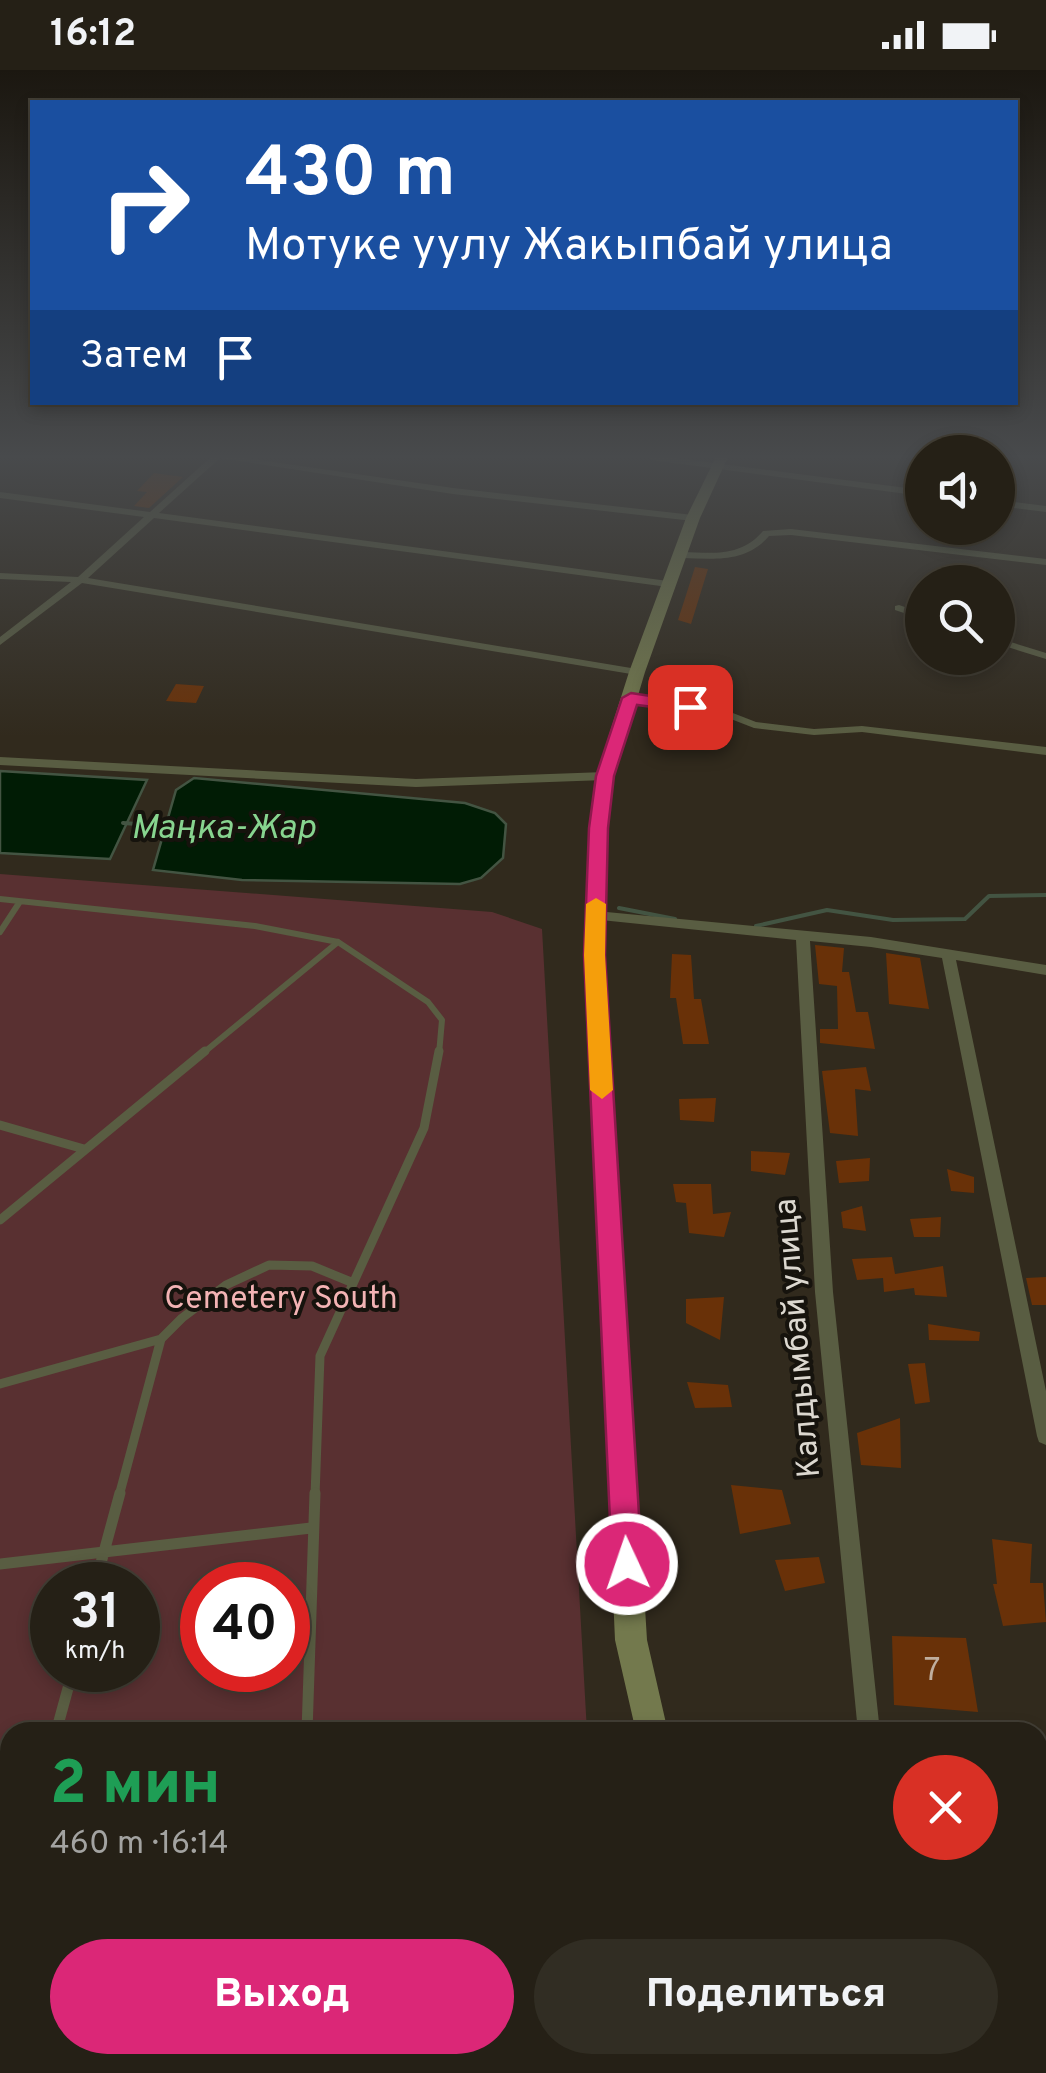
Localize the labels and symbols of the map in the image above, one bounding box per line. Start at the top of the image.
pin [648,665,733,750]
water label: Маңка-Жар [131,807,316,851]
street label: Калдымбай улица [767,1197,831,1479]
park label: Cemetery South [164,1280,398,1320]
position arrow [575,1512,679,1616]
speed limit sign: 40 [180,1562,310,1692]
house number: 7 [924,1652,940,1692]

